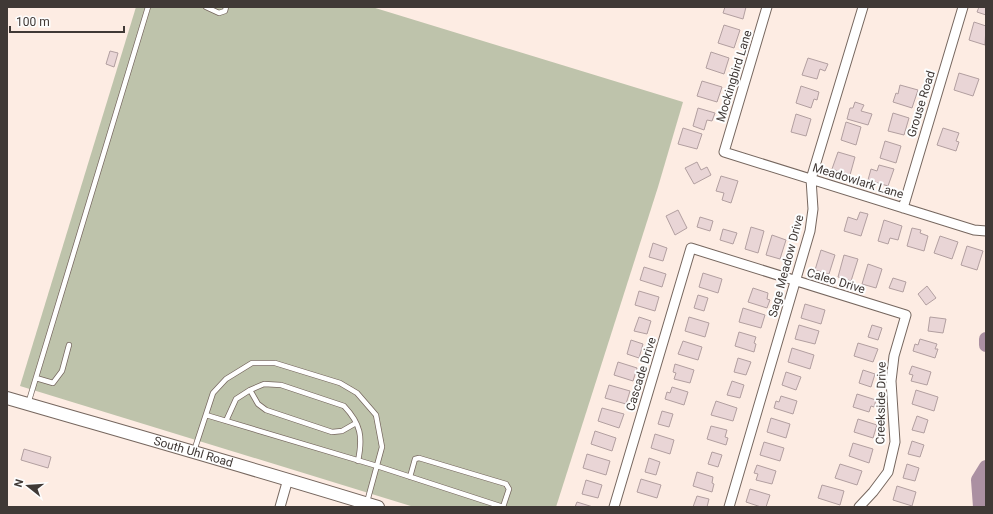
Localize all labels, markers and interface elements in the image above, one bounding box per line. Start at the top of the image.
scale bar [10,8,124,34]
text: 100 m [16,15,50,29]
street label: Mockingbird Lane [713,28,755,124]
street label: Grouse Road [904,69,938,139]
street label: Meadowlark Lane [811,160,905,202]
street label: Sage Meadow Drive [766,213,806,319]
street label: Caleo Drive [805,265,867,297]
street label: Cascade Drive [623,335,659,413]
street label: Creekside Drive [873,362,889,444]
street label: South Uhl Road [152,434,235,470]
north arrow [8,466,48,506]
text: N [12,477,26,489]

